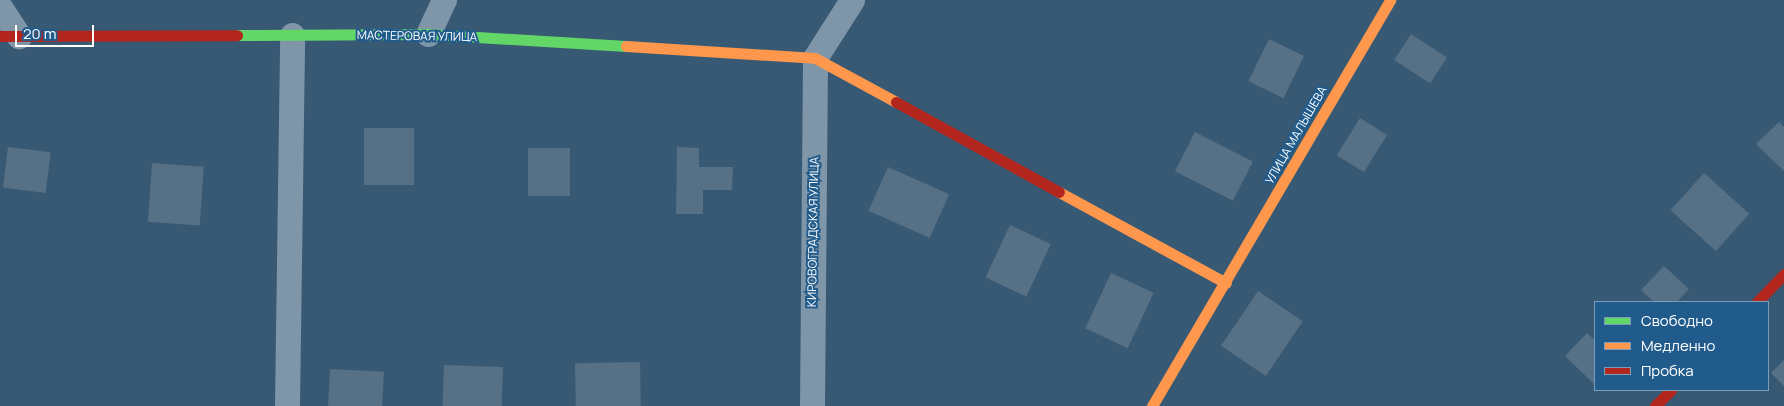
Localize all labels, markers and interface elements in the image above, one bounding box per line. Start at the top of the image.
scale bar [18,15,96,47]
text: 20 m [23,23,56,44]
street label: МАСТЕРОВАЯ УЛИЦА [357,28,477,44]
street label: УЛИЦА МАЛЫШЕВА [1262,84,1330,186]
street label: КИРОВОГРАДСКАЯ УЛИЦА [804,157,822,307]
legend [1594,301,1769,391]
text: Свободно [1641,310,1713,331]
text: Медленно [1641,335,1715,356]
text: Пробка [1641,360,1694,381]

